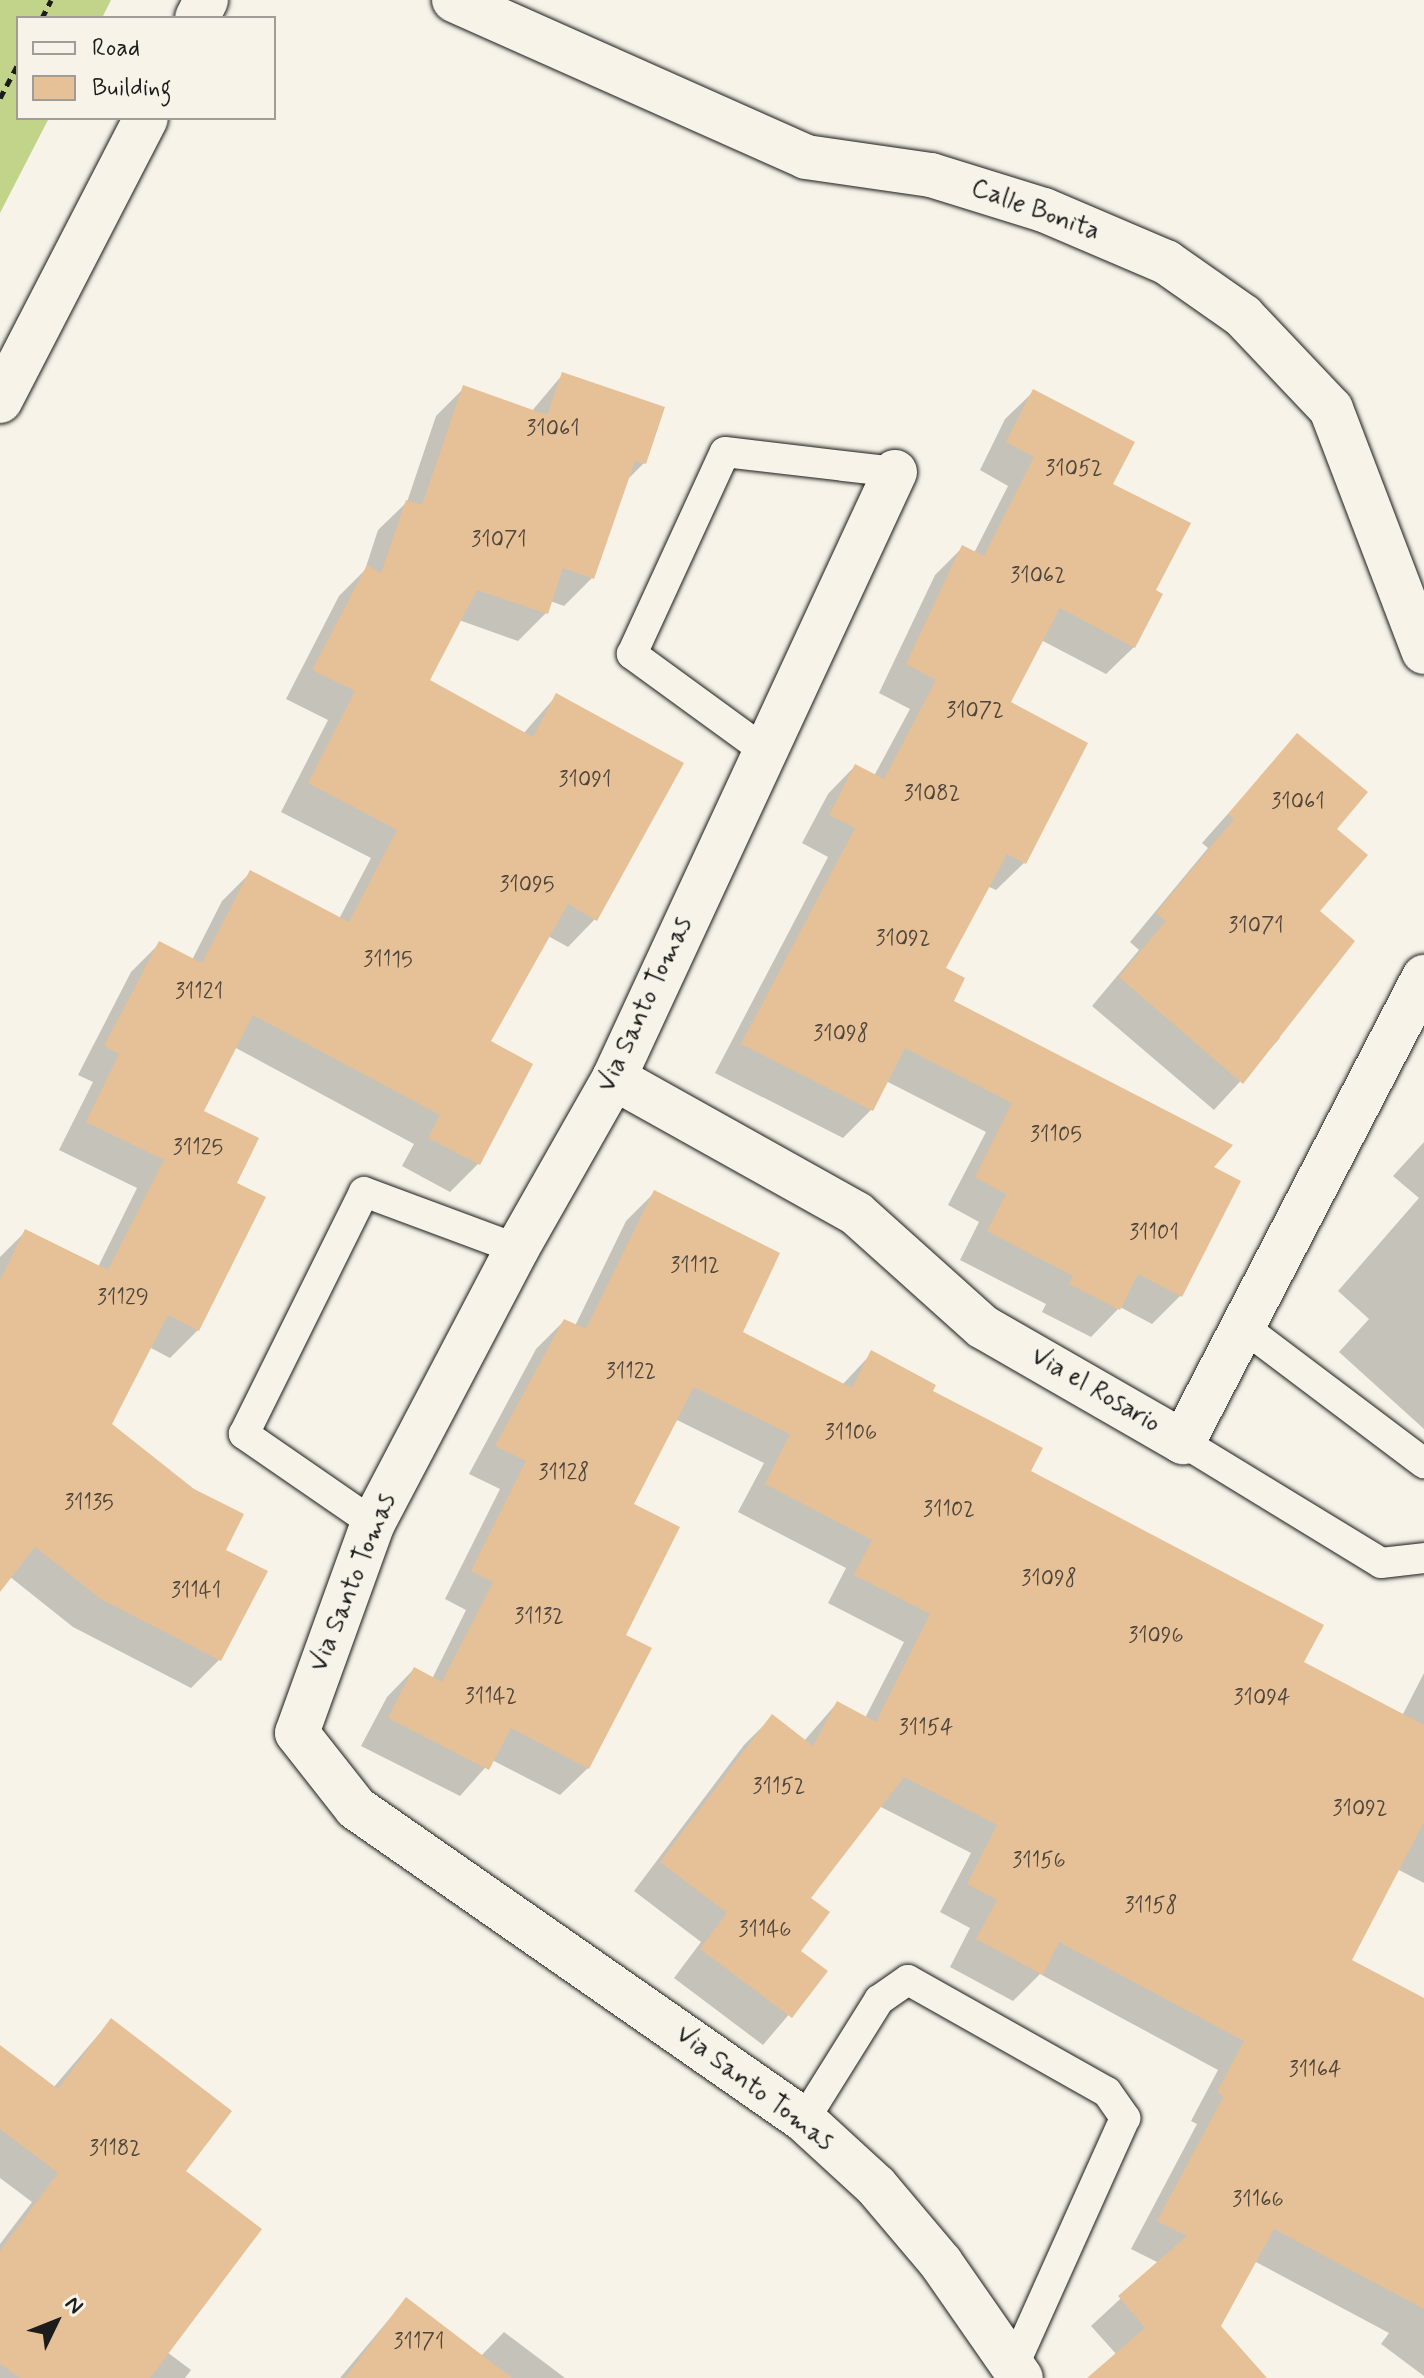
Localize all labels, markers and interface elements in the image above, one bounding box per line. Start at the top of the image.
legend [16,16,276,120]
text: Road [92,33,140,64]
text: Building [92,73,172,104]
street label: Calle Bonita [965,173,1105,249]
house number: 31061 [526,417,580,443]
house number: 31052 [1045,457,1103,483]
house number: 31071 [471,528,527,554]
house number: 31062 [1010,564,1066,590]
house number: 31072 [946,699,1004,725]
house number: 31091 [559,768,611,794]
house number: 31082 [904,782,960,808]
house number: 31061 [1271,790,1325,816]
house number: 31095 [499,873,555,899]
house number: 31071 [1228,914,1284,940]
street label: Via Santo Tomas [593,915,699,1095]
house number: 31092 [875,927,931,953]
house number: 31115 [363,948,413,974]
house number: 31121 [175,980,223,1006]
house number: 31098 [813,1022,869,1048]
house number: 31105 [1030,1123,1082,1149]
house number: 31125 [173,1136,223,1162]
house number: 31101 [1129,1221,1179,1247]
house number: 31112 [670,1254,720,1280]
house number: 31129 [97,1286,149,1312]
street label: Via el Rosario [1023,1340,1167,1442]
house number: 31122 [606,1360,656,1386]
house number: 31106 [825,1421,877,1447]
house number: 31128 [539,1461,589,1487]
house number: 31135 [64,1491,114,1517]
street label: Via Santo Tomas [305,1492,403,1674]
house number: 31102 [923,1498,975,1524]
house number: 31098 [1021,1567,1077,1593]
house number: 31141 [171,1579,221,1605]
house number: 31132 [514,1605,564,1631]
house number: 31096 [1128,1624,1184,1650]
house number: 31142 [465,1685,517,1711]
house number: 31094 [1234,1686,1290,1712]
house number: 31154 [899,1716,953,1742]
house number: 31152 [753,1775,805,1801]
house number: 31092 [1332,1797,1388,1823]
house number: 31156 [1012,1849,1066,1875]
house number: 31158 [1124,1894,1178,1920]
house number: 31146 [739,1918,791,1944]
street label: Via Santo Tomas [671,2021,837,2157]
house number: 31164 [1289,2058,1341,2084]
house number: 31182 [89,2137,141,2163]
house number: 31166 [1232,2188,1284,2214]
north arrow [16,2282,96,2362]
text: N [58,2291,89,2321]
house number: 31171 [394,2330,444,2356]

